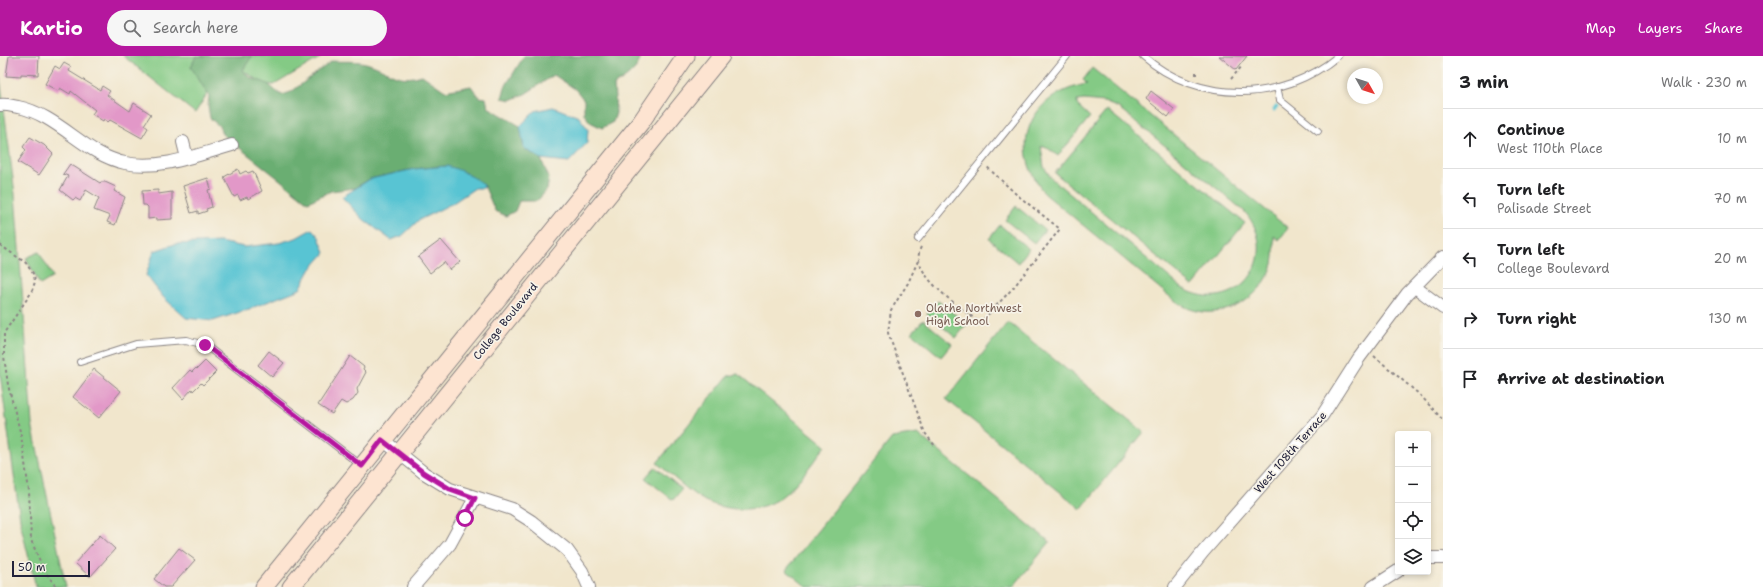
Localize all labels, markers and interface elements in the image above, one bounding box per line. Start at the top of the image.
search box [107,10,387,46]
text: Kartio [20,16,83,41]
icon: search [121,17,143,39]
text: Search here [153,18,239,38]
text: Map [1586,19,1616,37]
text: Layers [1638,19,1682,37]
text: Share [1704,19,1743,37]
north arrow [1347,68,1383,104]
text: 3 min [1459,71,1509,93]
text: Walk · 230 m [1661,74,1747,91]
text: Continue [1497,120,1565,140]
icon: ahead [1459,128,1481,150]
text: 10 m [1717,130,1747,147]
text: West 110th Place [1497,140,1603,157]
text: Turn left [1497,180,1565,200]
icon: left [1459,188,1481,210]
text: 70 m [1713,190,1747,207]
text: Palisade Street [1497,200,1592,217]
text: Turn left [1497,240,1565,260]
icon: left [1459,248,1481,270]
text: 20 m [1714,250,1747,267]
text: College Boulevard [1497,260,1610,277]
street label: College Boulevard [470,280,541,363]
place label: Olathe Northwest High School [926,301,1022,329]
icon: right [1459,308,1481,330]
marker: Olathe Northwest High School [913,309,923,319]
text: Turn right [1497,309,1577,329]
text: 130 m [1709,310,1747,327]
route end [196,336,214,354]
icon: arrive [1459,368,1481,390]
text: Arrive at destination [1497,369,1665,389]
street label: West 108th Terrace [1251,408,1330,496]
map controls [1395,431,1431,575]
button: + [1395,431,1431,467]
button: − [1395,467,1431,503]
button: locate [1395,503,1431,539]
route start [456,509,474,527]
button: layers [1395,539,1431,575]
scale bar [12,559,90,578]
text: 50 m [18,560,46,575]

